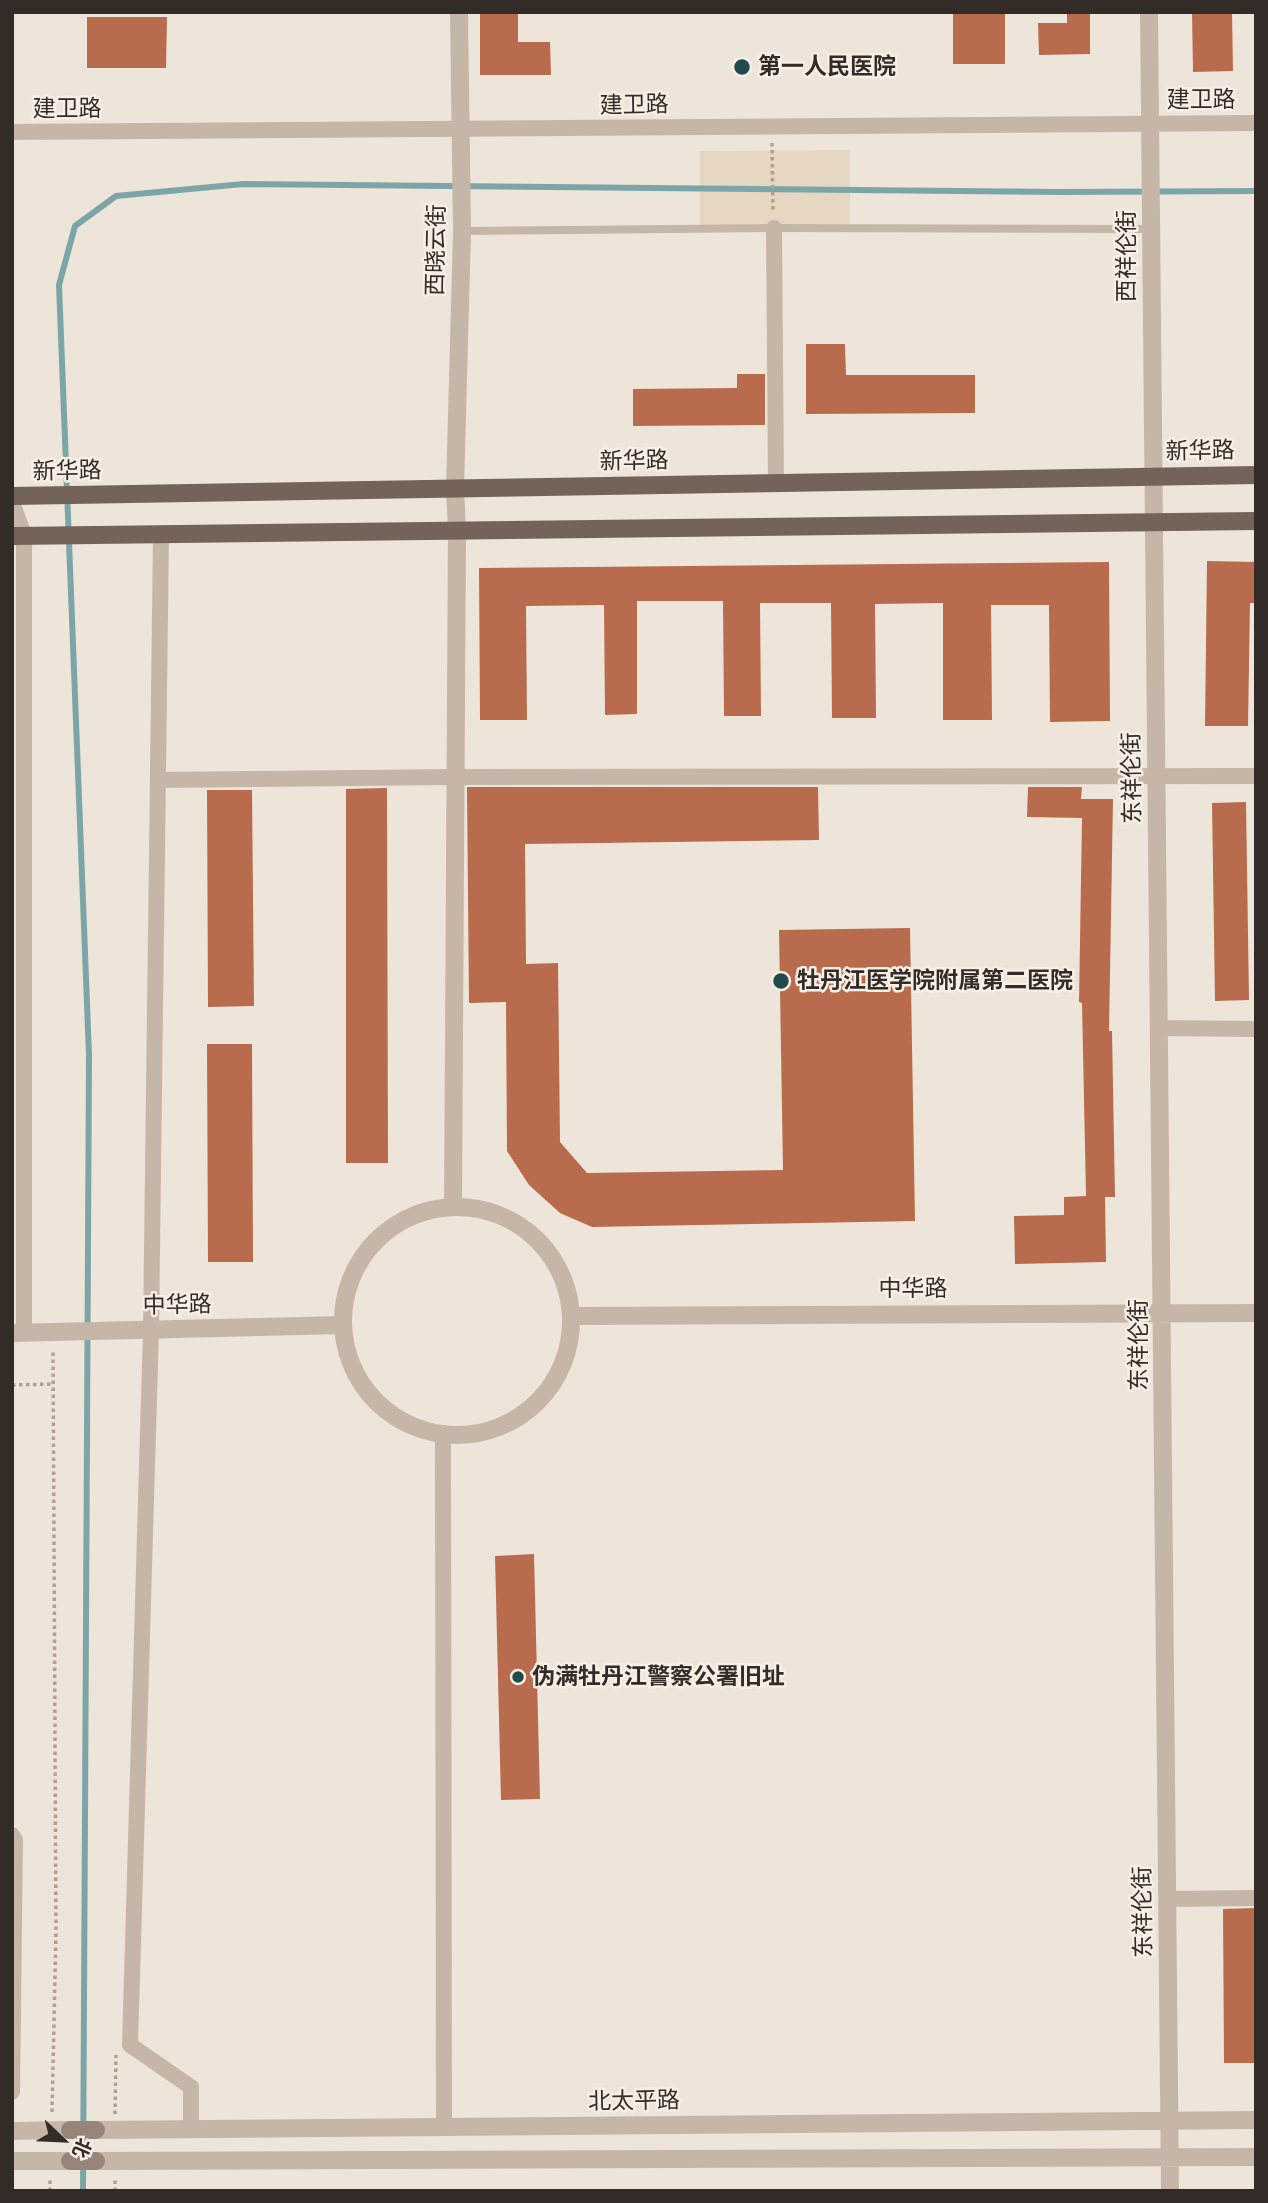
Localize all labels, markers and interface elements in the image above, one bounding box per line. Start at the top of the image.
place label: 第一人民医院 [758,53,896,81]
marker: 第一人民医院 [732,57,752,77]
street label: 建卫路 [1167,86,1235,114]
street label: 建卫路 [599,91,669,119]
street label: 建卫路 [33,95,101,123]
street label: 西晓云街 [421,204,451,296]
street label: 西祥伦街 [1113,210,1141,302]
street label: 新华路 [1165,437,1235,465]
street label: 新华路 [599,447,669,475]
street label: 新华路 [32,457,102,485]
street label: 东祥伦街 [1117,732,1147,824]
place label: 牡丹江医学院附属第二医院 [797,967,1073,995]
marker: 牡丹江医学院附属第二医院 [771,971,791,991]
street label: 中华路 [879,1275,947,1303]
street label: 中华路 [142,1291,212,1319]
street label: 东祥伦街 [1125,1299,1153,1391]
place label: 伪满牡丹江警察公署旧址 [532,1663,785,1691]
marker: 伪满牡丹江警察公署旧址 [510,1669,526,1685]
street label: 东祥伦街 [1128,1866,1158,1958]
street label: 北太平路 [588,2086,680,2116]
north arrow [28,2105,98,2175]
text: 北 [68,2135,97,2162]

